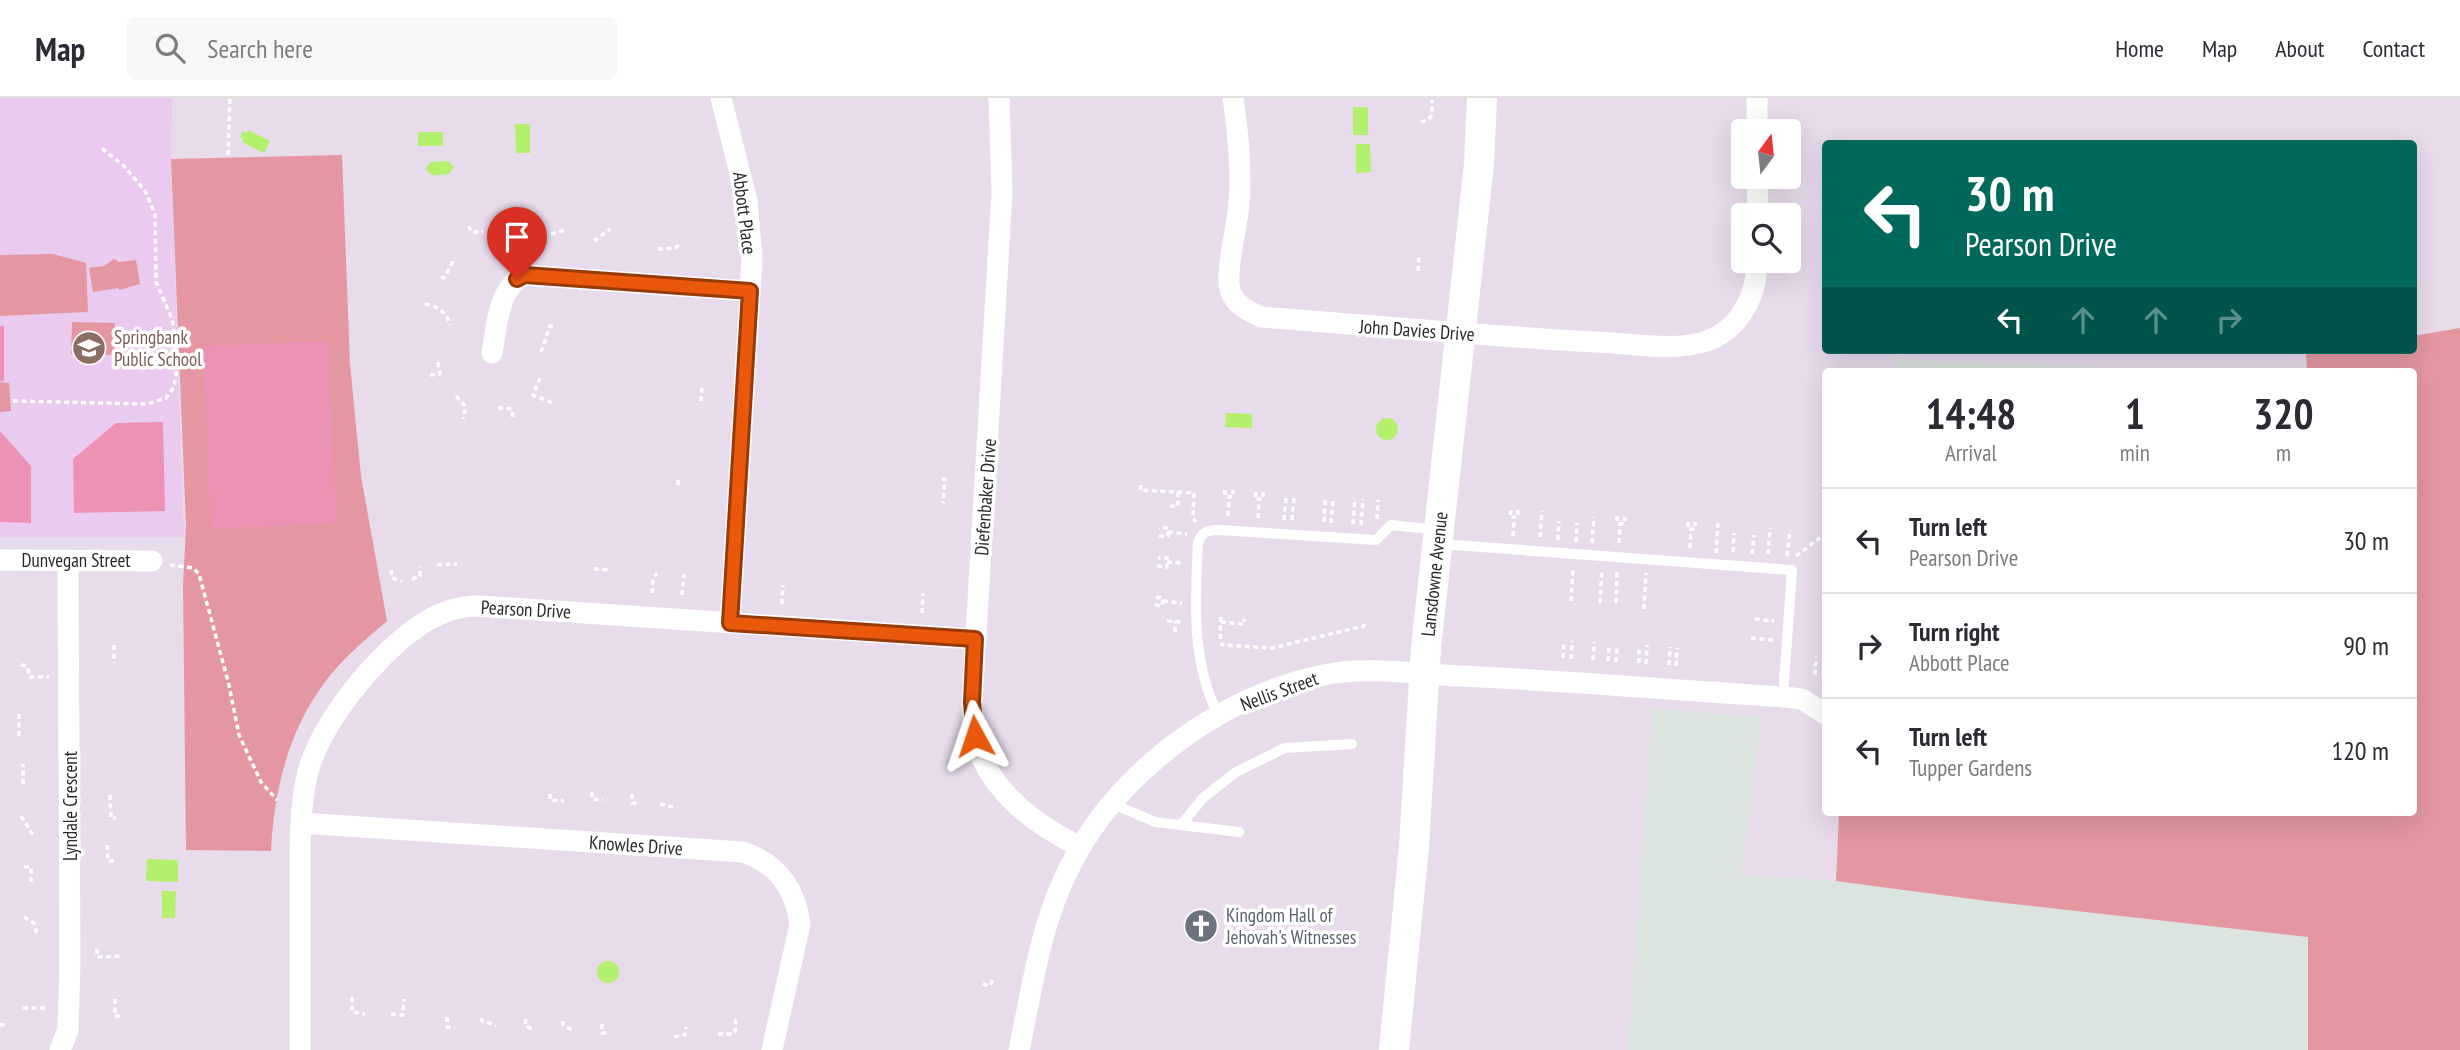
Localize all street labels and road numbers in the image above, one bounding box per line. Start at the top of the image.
street label: Abbott Place [728,170,762,256]
street label: John Davies Drive [1358,314,1476,346]
street label: Diefenbaker Drive [969,437,1001,556]
street label: Lansdowne Avenue [1416,510,1452,638]
street label: Dunvegan Street [21,548,131,572]
street label: Pearson Drive [480,595,572,623]
street label: Nellis Street [1237,666,1322,716]
street label: Lyndale Crescent [58,750,82,861]
street label: Knowles Drive [588,830,684,860]

